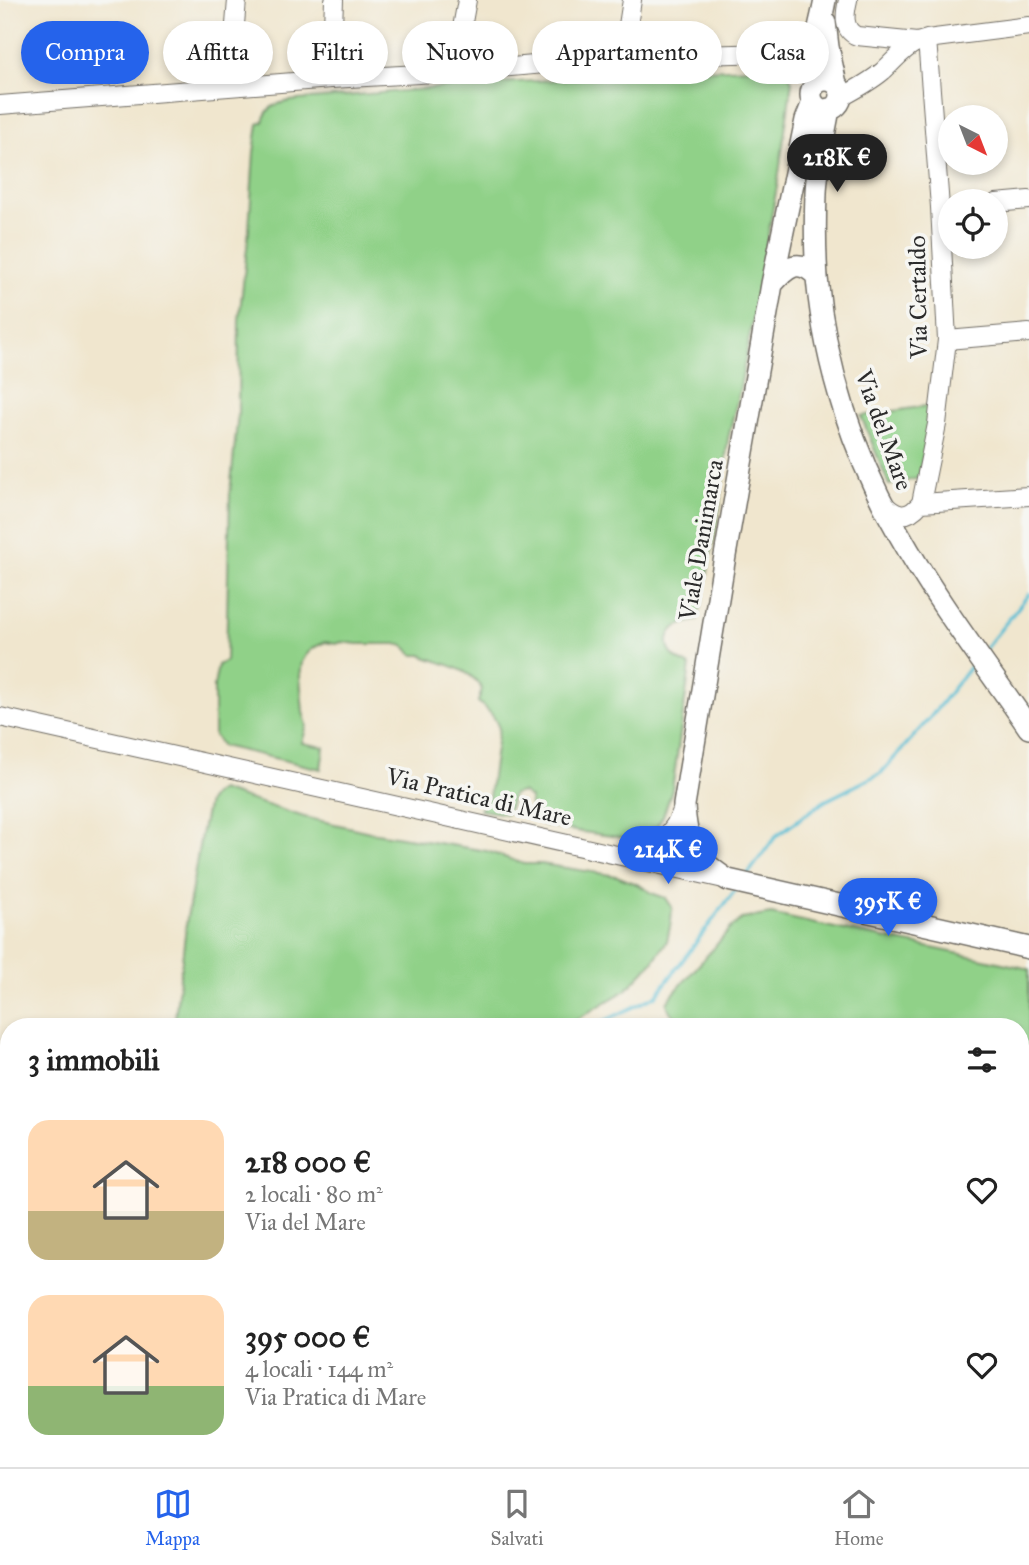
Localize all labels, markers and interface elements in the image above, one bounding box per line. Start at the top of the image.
chip: Compra [21,21,149,84]
chip: Affitta [163,21,273,84]
chip: Filtri [287,21,388,84]
chip: Nuovo [402,21,518,84]
chip: Appartamento [532,21,722,84]
chip: Casa [736,21,829,84]
north arrow [938,105,1008,175]
map controls [938,105,1008,259]
pin: 218K € [780,134,894,194]
text: 218K € [803,143,871,171]
button: locate [938,189,1008,259]
street label: Via Certaldo [902,235,934,360]
street label: Via del Mare [848,365,920,494]
street label: Viale Danimarca [672,456,730,624]
street label: Via Pratica di Mare [382,761,575,833]
pin: 214K € [611,826,725,886]
text: 214K € [634,835,702,863]
pin: 395K € [831,878,945,938]
text: 395K € [854,887,922,915]
icon: filters [963,1041,1001,1079]
text: 3 immobili [28,1042,159,1078]
text: 218 000 € [245,1144,371,1180]
icon: home [84,1148,168,1232]
icon: heart [963,1171,1001,1209]
text: 2 locali · 80 m² [245,1180,383,1208]
text: Via del Mare [245,1208,366,1236]
text: 395 000 € [245,1319,371,1355]
icon: home [84,1323,168,1407]
icon: heart [963,1346,1001,1384]
text: 4 locali · 144 m² [245,1355,393,1383]
text: Via Pratica di Mare [245,1383,426,1411]
tab: Mappa [145,1485,200,1550]
tab: Salvati [491,1485,543,1550]
tab: Home [834,1485,884,1550]

